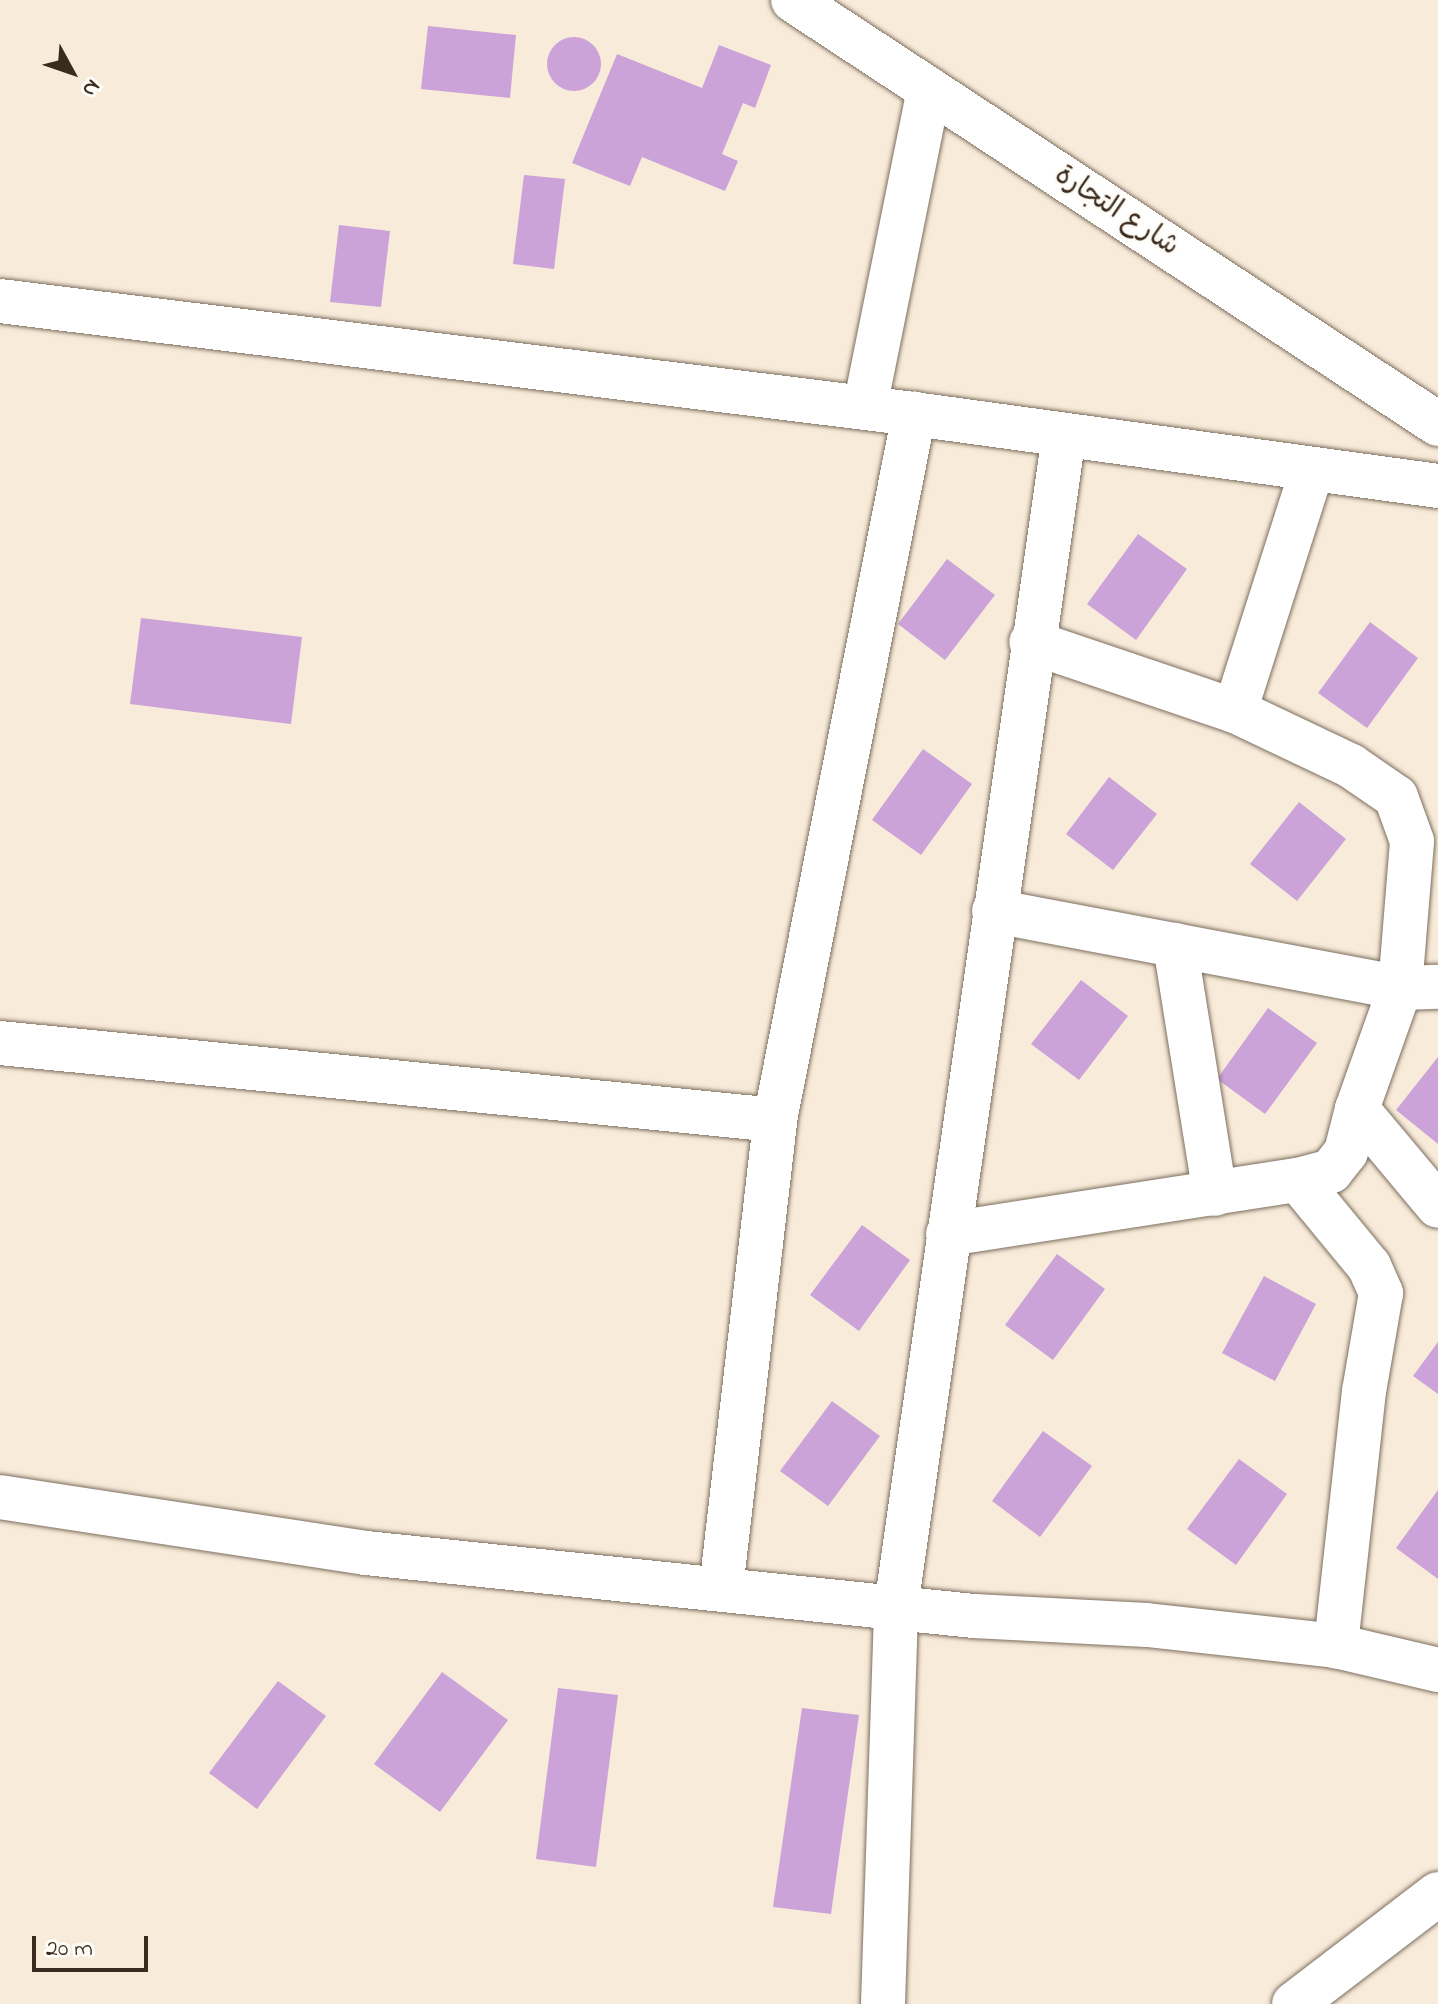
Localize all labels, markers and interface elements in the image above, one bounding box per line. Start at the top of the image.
north arrow [32,32,112,112]
text: N [73,71,107,103]
street label: شارع التجارة [1048,159,1184,265]
scale bar [36,1920,152,1970]
text: 20 m [46,1932,93,1967]

